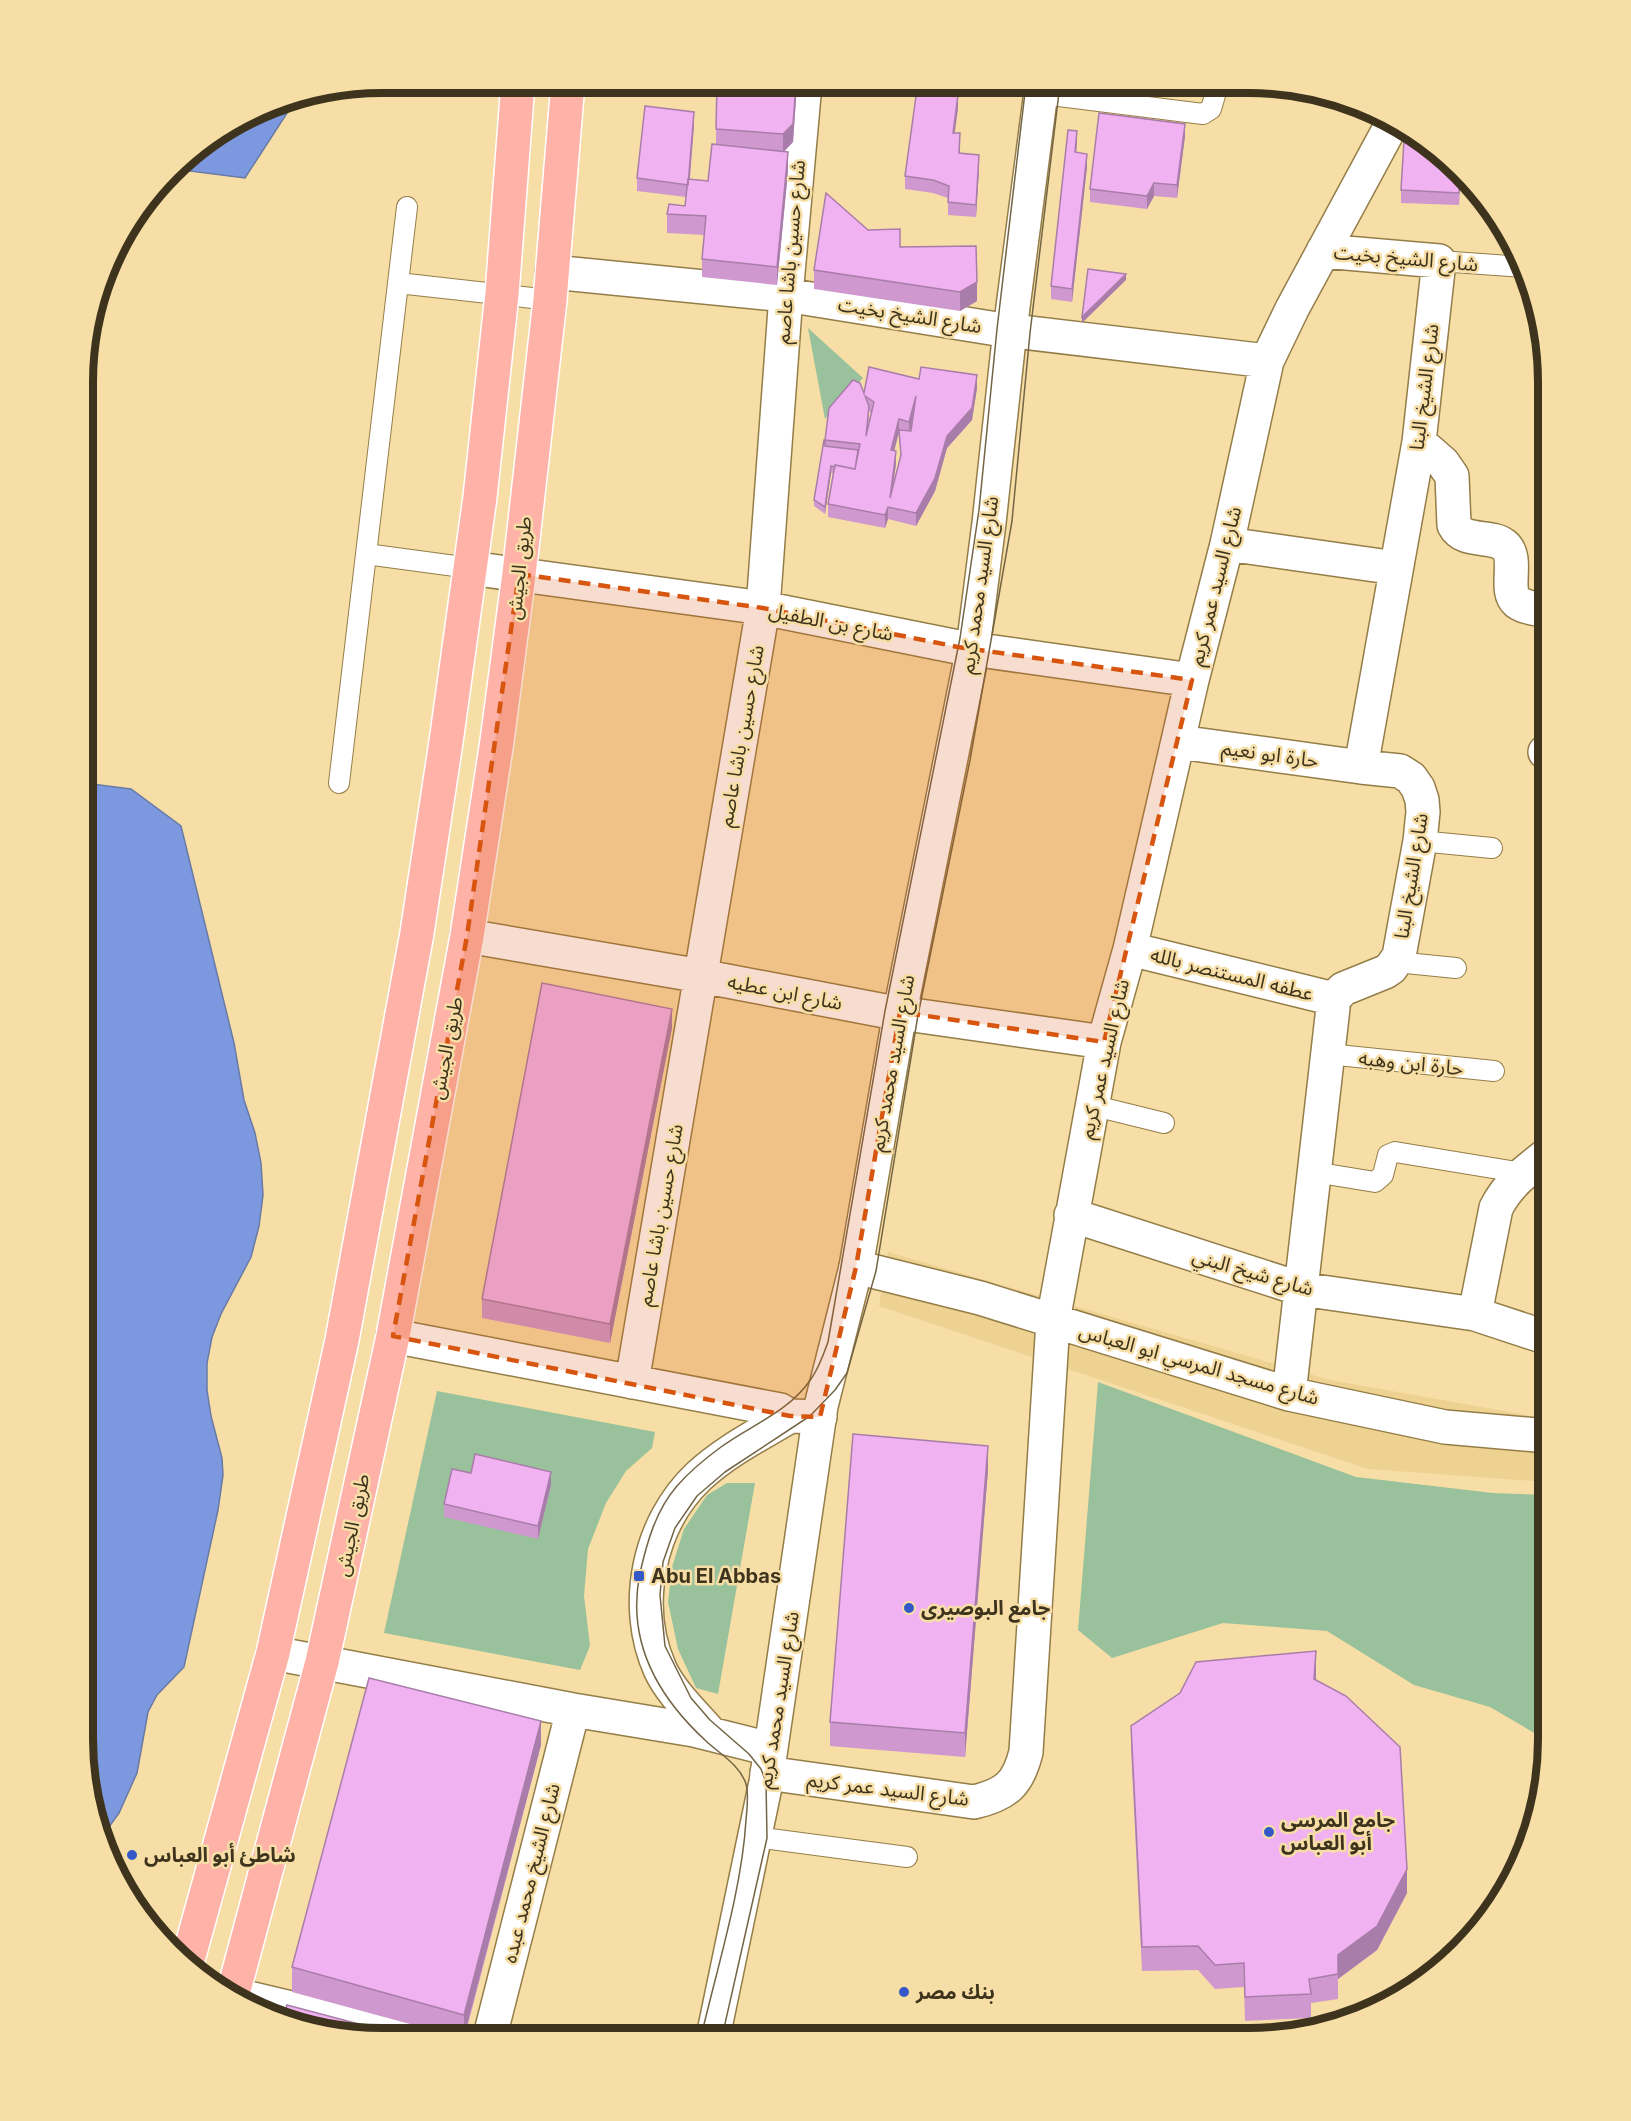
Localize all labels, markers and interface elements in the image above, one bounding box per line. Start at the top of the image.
street label: شارع حسين باشا عاصم [770,159,813,345]
street label: شارع الشيخ بخيت [1332,240,1479,279]
street label: شارع الشيخ بخيت [836,292,984,341]
street label: شارع الشيخ البنا [1404,322,1447,452]
street label: شارع السيد محمد كريم [955,495,1006,676]
street label: شارع السيد عمر كريم [1184,504,1249,669]
street label: طريق الجيش [502,515,537,621]
street label: شارع بن الطفيل [766,598,895,649]
street label: شارع حسين باشا عاصم [713,643,772,829]
street label: حارة ابو نعيم [1220,735,1320,776]
street label: شارع الشيخ البنا [1389,811,1436,941]
street label: عطفه المستنصر بالله [1148,942,1316,1006]
street label: شارع ابن عطيه [725,969,844,1018]
street label: شارع السيد محمد كريم [865,973,922,1154]
street label: شارع السيد عمر كريم [1074,977,1137,1142]
street label: طريق الجيش [424,995,469,1102]
street label: حارة ابن وهبه [1357,1046,1465,1080]
street label: شارع حسين باشا عاصم [632,1122,691,1308]
street label: شارع شيخ البني [1189,1243,1316,1304]
street label: شارع مسجد المرسي ابو العباس [1075,1318,1322,1413]
street label: طريق الجيش [329,1472,376,1579]
place label: Abu El Abbas [651,1564,781,1588]
marker: Abu El Abbas [632,1569,646,1583]
place label: جامع البوصيرى [921,1596,1051,1623]
marker: جامع البوصيرى [902,1601,916,1615]
street label: شارع السيد محمد كريم [752,1610,807,1791]
street label: شارع السيد عمر كريم [805,1767,970,1814]
street label: شارع الشيخ محمد عبده [497,1781,568,1966]
place label: جامع المرسى أبو العباس [1281,1808,1395,1855]
marker: جامع المرسى أبو العباس [1262,1825,1276,1839]
place label: شاطئ أبو العباس [144,1842,296,1867]
marker: شاطئ أبو العباس [125,1848,139,1862]
place label: بنك مصر [915,1980,995,2004]
marker: بنك مصر [897,1985,911,1999]

